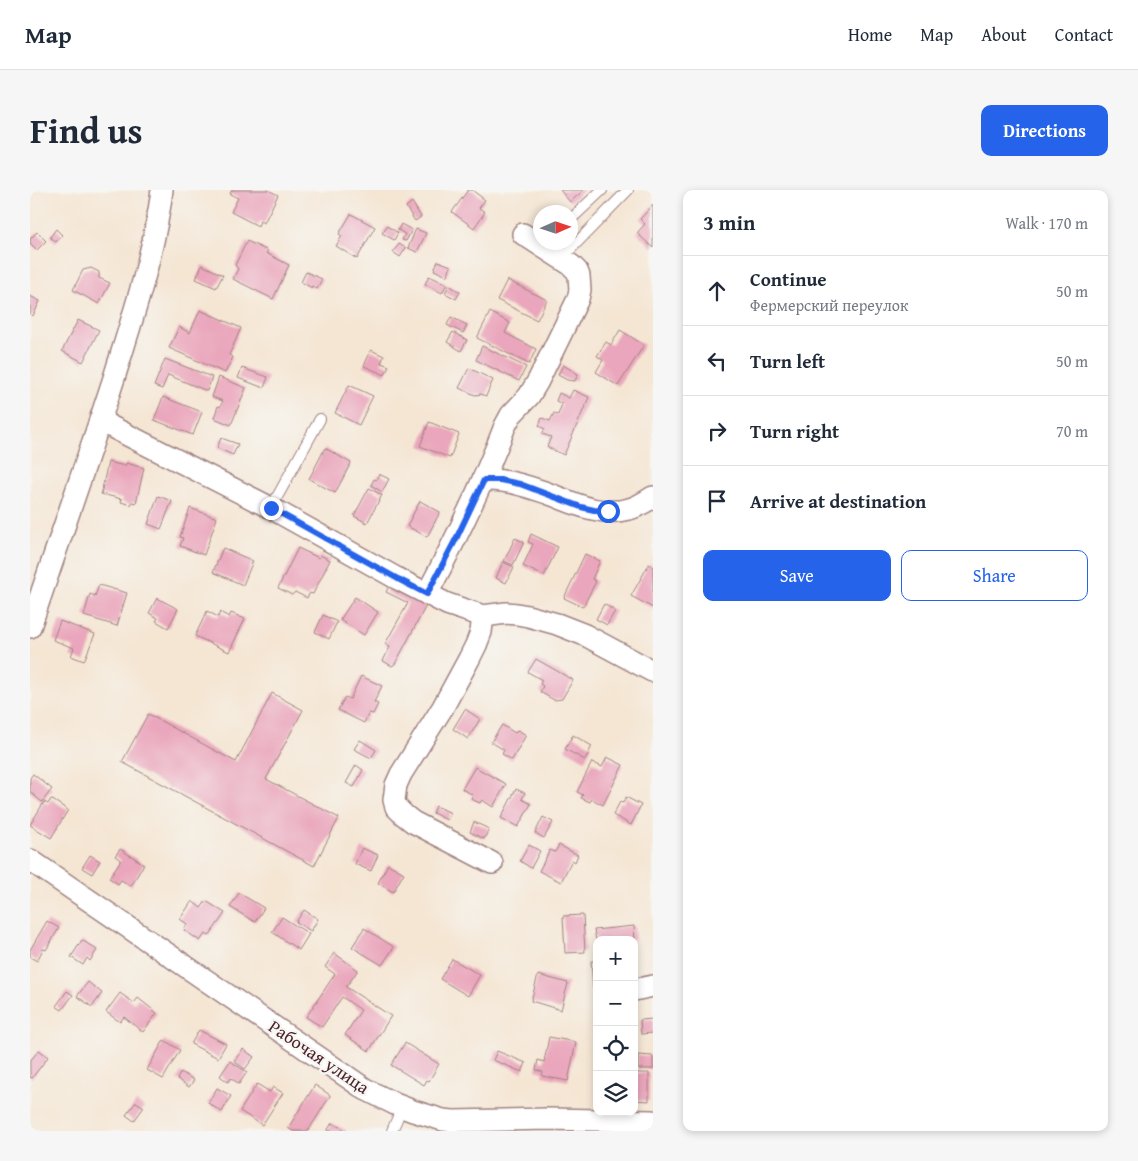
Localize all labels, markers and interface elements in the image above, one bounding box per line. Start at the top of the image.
text: Map [25,17,72,52]
text: Home [848,21,892,48]
text: Map [920,21,953,48]
text: About [981,21,1027,48]
text: Contact [1055,21,1113,48]
text: Find us [30,105,143,156]
button: Directions [981,105,1108,156]
north arrow [533,205,578,250]
text: 3 min [703,207,755,238]
text: Walk · 170 m [1005,211,1088,235]
text: Continue [750,265,827,293]
icon: ahead [703,277,731,305]
text: 50 m [1056,279,1088,303]
text: Фермерский переулок [750,293,908,317]
icon: left [703,347,731,375]
text: Turn left [750,347,825,375]
text: 50 m [1056,349,1088,373]
icon: right [703,417,731,445]
text: Turn right [750,417,839,445]
text: 70 m [1056,419,1088,443]
icon: arrive [703,487,731,515]
text: Arrive at destination [750,487,926,515]
route end [260,497,283,520]
route start [597,500,620,523]
button: Save [703,550,891,601]
button: Share [901,550,1088,601]
map controls [593,936,638,1116]
button: + [593,936,638,981]
button: − [593,981,638,1026]
street label: Рабочая улица [263,1013,375,1101]
button: locate [593,1026,638,1071]
button: layers [593,1071,638,1116]

